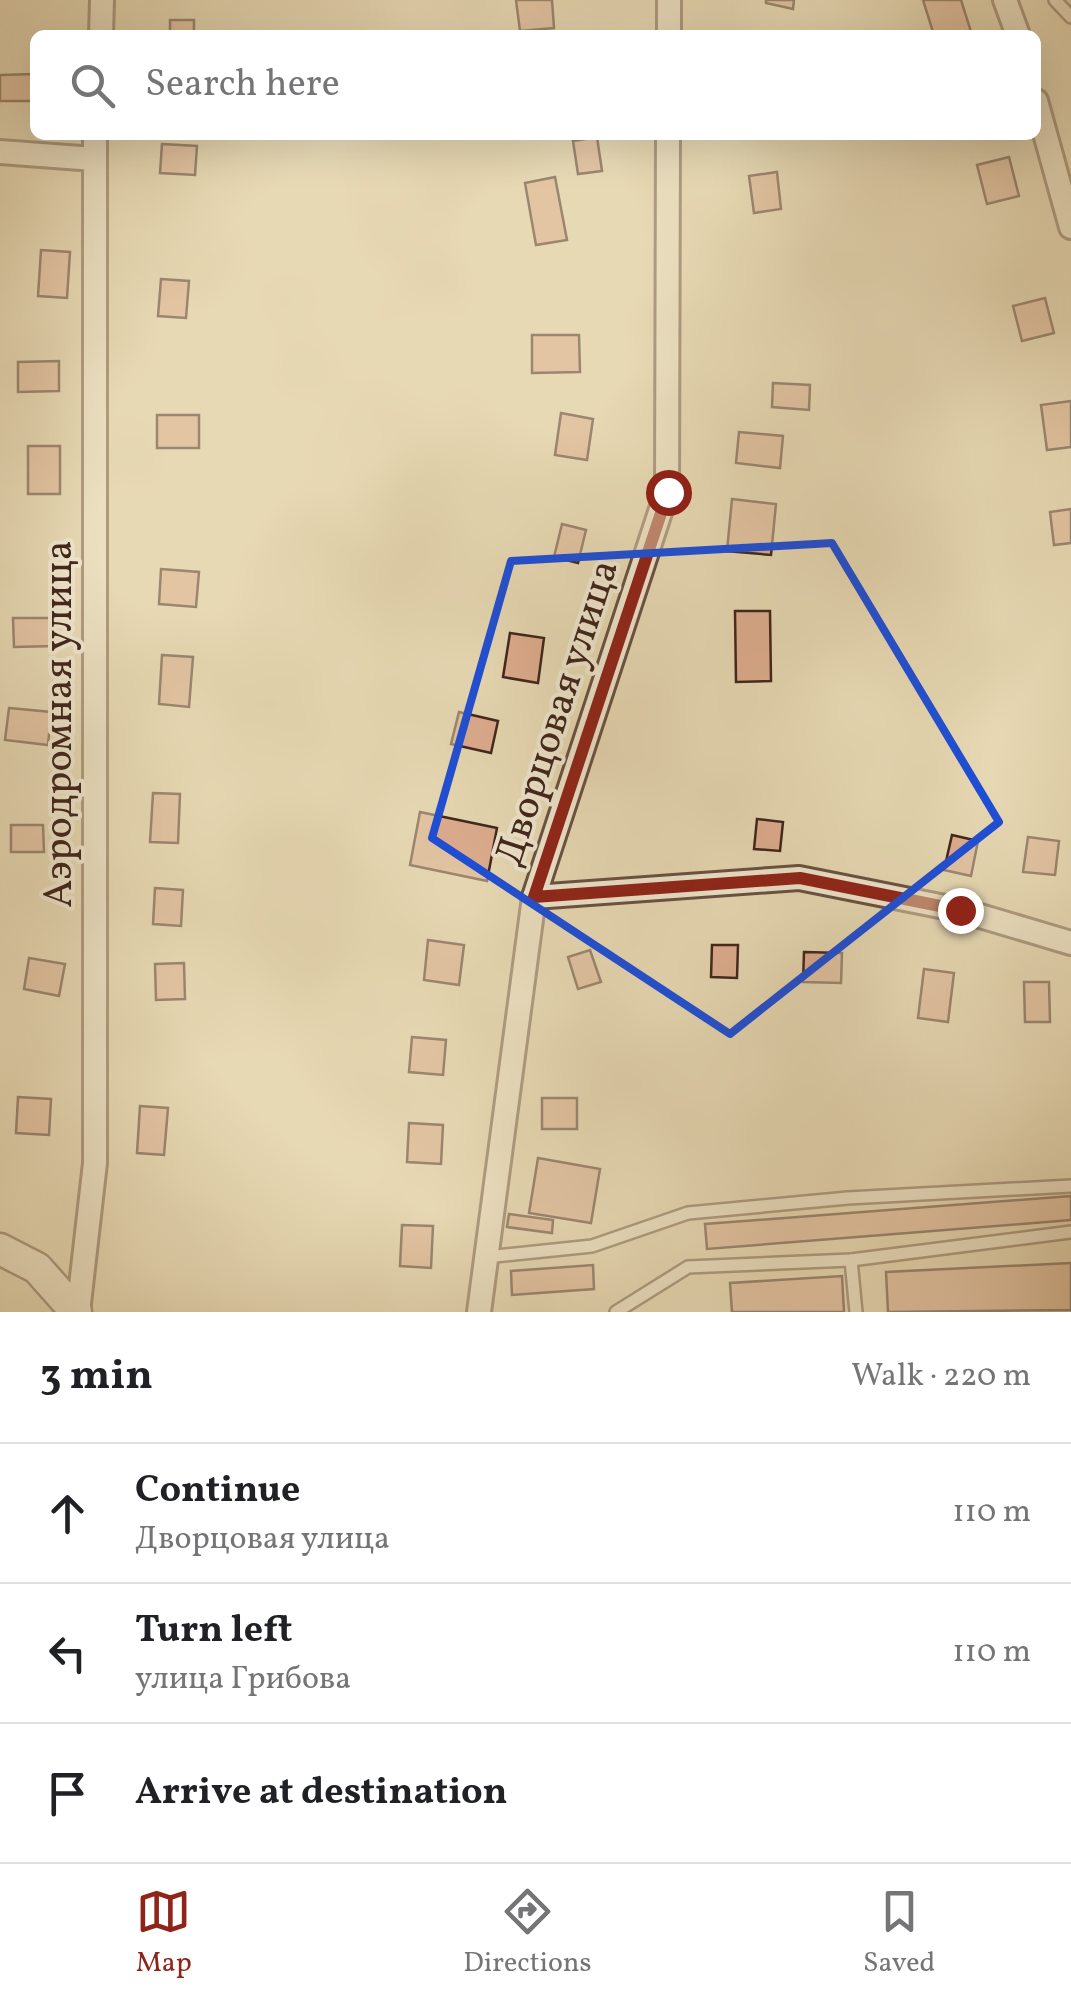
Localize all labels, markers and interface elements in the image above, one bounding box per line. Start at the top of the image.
search box [30,30,1041,140]
icon: search [65,58,120,113]
text: Search here [145,59,340,112]
route start [646,470,692,516]
street label: Аэродромная улица [33,540,89,908]
street label: Дворцовая улица [483,553,635,873]
route end [938,888,984,934]
text: 3 min [40,1348,153,1407]
text: Walk · 220 m [851,1355,1031,1399]
text: Continue [135,1465,300,1518]
icon: ahead [40,1486,95,1541]
text: 110 m [952,1491,1031,1535]
text: Дворцовая улица [135,1518,390,1562]
text: Turn left [135,1605,292,1658]
icon: left [40,1626,95,1681]
text: 110 m [952,1631,1031,1675]
text: улица Грибова [135,1658,351,1702]
icon: arrive [40,1766,95,1821]
text: Arrive at destination [135,1767,508,1820]
tab: Map [136,1884,192,1983]
tab: Directions [463,1884,592,1983]
tab: Saved [863,1884,935,1983]

